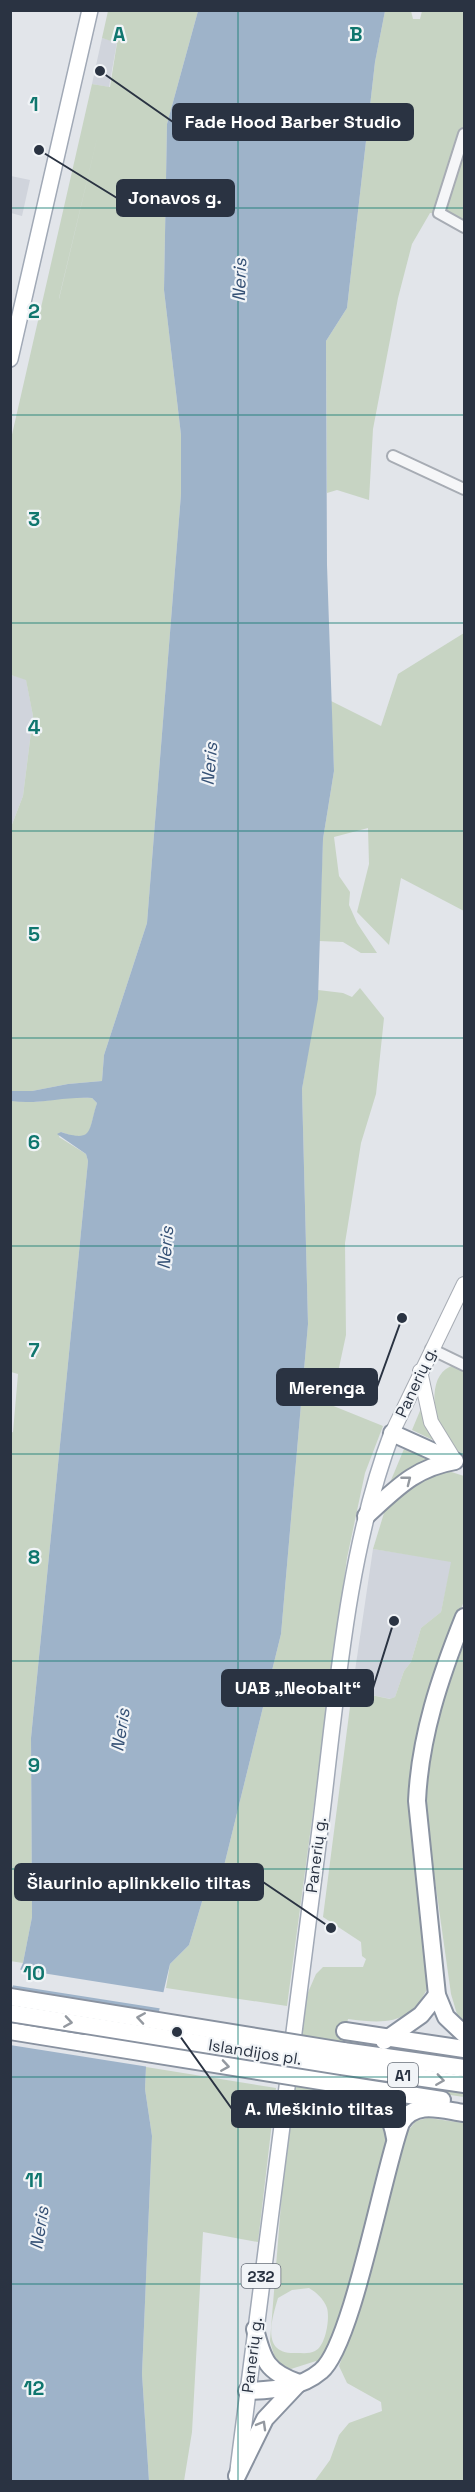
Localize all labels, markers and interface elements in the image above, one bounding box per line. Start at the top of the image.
text: A [113,21,126,47]
text: B [349,21,363,47]
text: 1 [29,91,39,117]
callout: Fade Hood Barber Studio [173,104,413,140]
text: Fade Hood Barber Studio [185,110,401,133]
callout: Jonavos g. [117,180,234,216]
text: Jonavos g. [128,186,222,209]
water label: Neris [227,257,251,302]
text: 2 [28,298,40,324]
text: 3 [28,506,40,532]
text: 4 [28,714,41,740]
water label: Neris [196,741,222,787]
text: 5 [28,921,40,947]
text: 6 [28,1129,40,1155]
water label: Neris [152,1225,178,1271]
text: 7 [28,1337,40,1363]
street label: Panerių g. [390,1343,442,1421]
callout: Merenga [277,1369,377,1405]
text: Merenga [289,1376,366,1399]
one-way arrow [400,1477,411,1488]
text: 8 [28,1544,40,1570]
callout: UAB „Neobalt“ [222,1670,373,1706]
text: UAB „Neobalt“ [235,1676,361,1699]
water label: Neris [105,1706,135,1753]
text: 9 [28,1752,40,1778]
street label: Panerių g. [301,1816,331,1894]
callout: Šiaurinio aplinkkelio tiltas [15,1864,263,1900]
text: Šiaurinio aplinkkelio tiltas [27,1871,251,1894]
text: 10 [23,1960,45,1986]
one-way arrow [136,2012,146,2025]
one-way arrow [63,2015,73,2028]
street label: Islandijos pl. [207,2034,303,2070]
one-way arrow [219,2059,229,2072]
road number: A1 [388,2063,418,2087]
one-way arrow [436,2074,445,2086]
callout: A. Meškinio tiltas [232,2091,405,2127]
text: A. Meškinio tiltas [245,2097,393,2120]
text: 11 [25,2167,43,2193]
water label: Neris [24,2204,54,2251]
road number: 232 [242,2264,280,2288]
street label: Panerių g. [237,2316,267,2394]
text: 12 [24,2375,45,2401]
one-way arrow [255,2421,266,2431]

